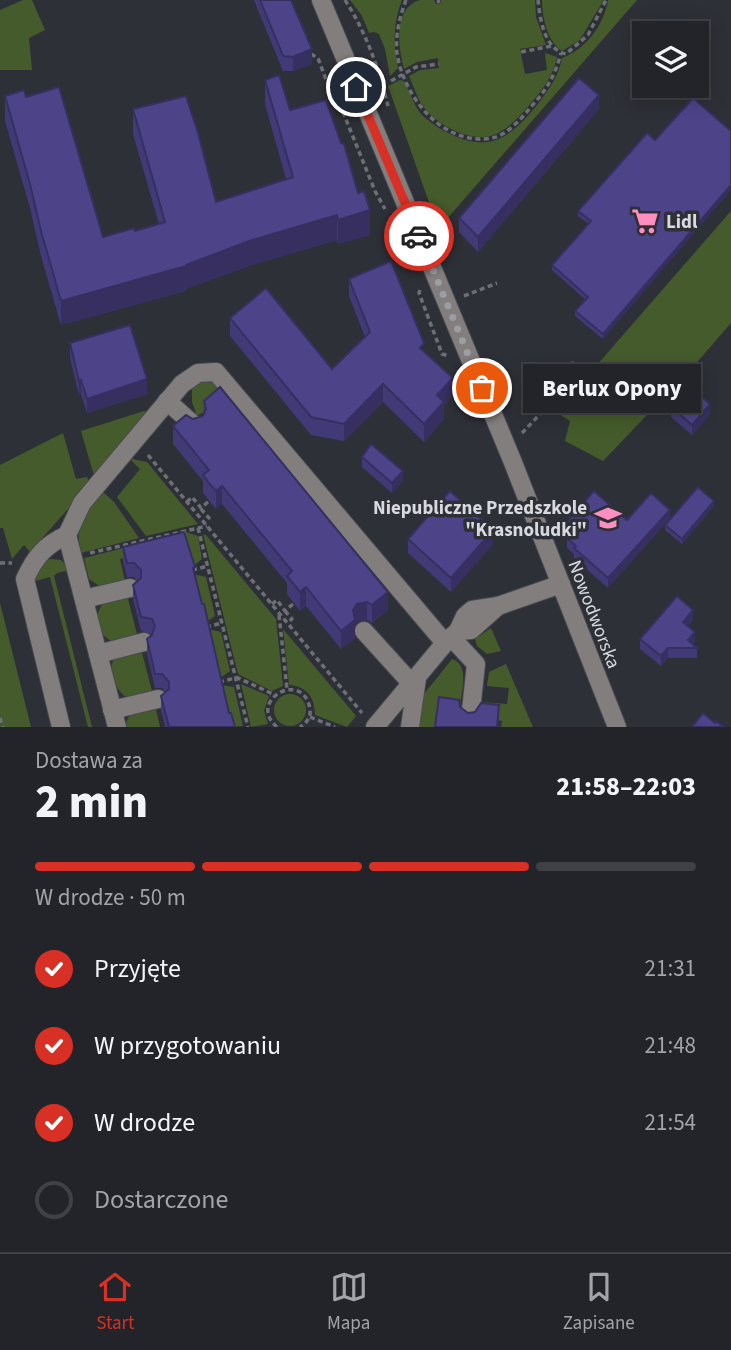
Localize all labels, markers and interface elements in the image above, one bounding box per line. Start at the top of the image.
map controls [632,21,709,98]
button: layers [632,21,709,98]
pin [326,57,386,117]
icon: home [337,68,375,106]
courier [384,201,454,271]
supermarket icon: Lidl [630,206,660,236]
place label: Lidl [666,209,698,236]
icon: car [400,217,438,255]
pin [452,358,512,418]
callout: Berlux Opony [524,364,702,412]
icon: bag [463,369,501,407]
text: Berlux Opony [542,372,682,405]
place label: Niepubliczne Przedszkole "Krasnoludki" [373,495,587,544]
school or university icon: Niepubliczne Przedszkole "Krasnoludki" [593,503,623,533]
street label: Nowodworska [561,556,627,673]
text: Dostawa za [35,744,143,777]
text: 21:58–22:03 [556,768,696,805]
text: 2 min [35,770,148,835]
text: W drodze · 50 m [35,881,186,914]
icon: check [35,950,73,988]
text: Przyjęte [94,950,181,987]
text: 21:31 [645,952,696,985]
icon: check [35,1027,73,1065]
text: W przygotowaniu [94,1027,281,1064]
text: 21:48 [645,1029,696,1062]
icon: check [35,1104,73,1142]
text: W drodze [94,1104,195,1141]
text: 21:54 [645,1106,696,1139]
text: Dostarczone [94,1181,228,1218]
tab: Start [96,1268,135,1337]
tab: Mapa [327,1268,370,1337]
tab: Zapisane [563,1268,635,1337]

